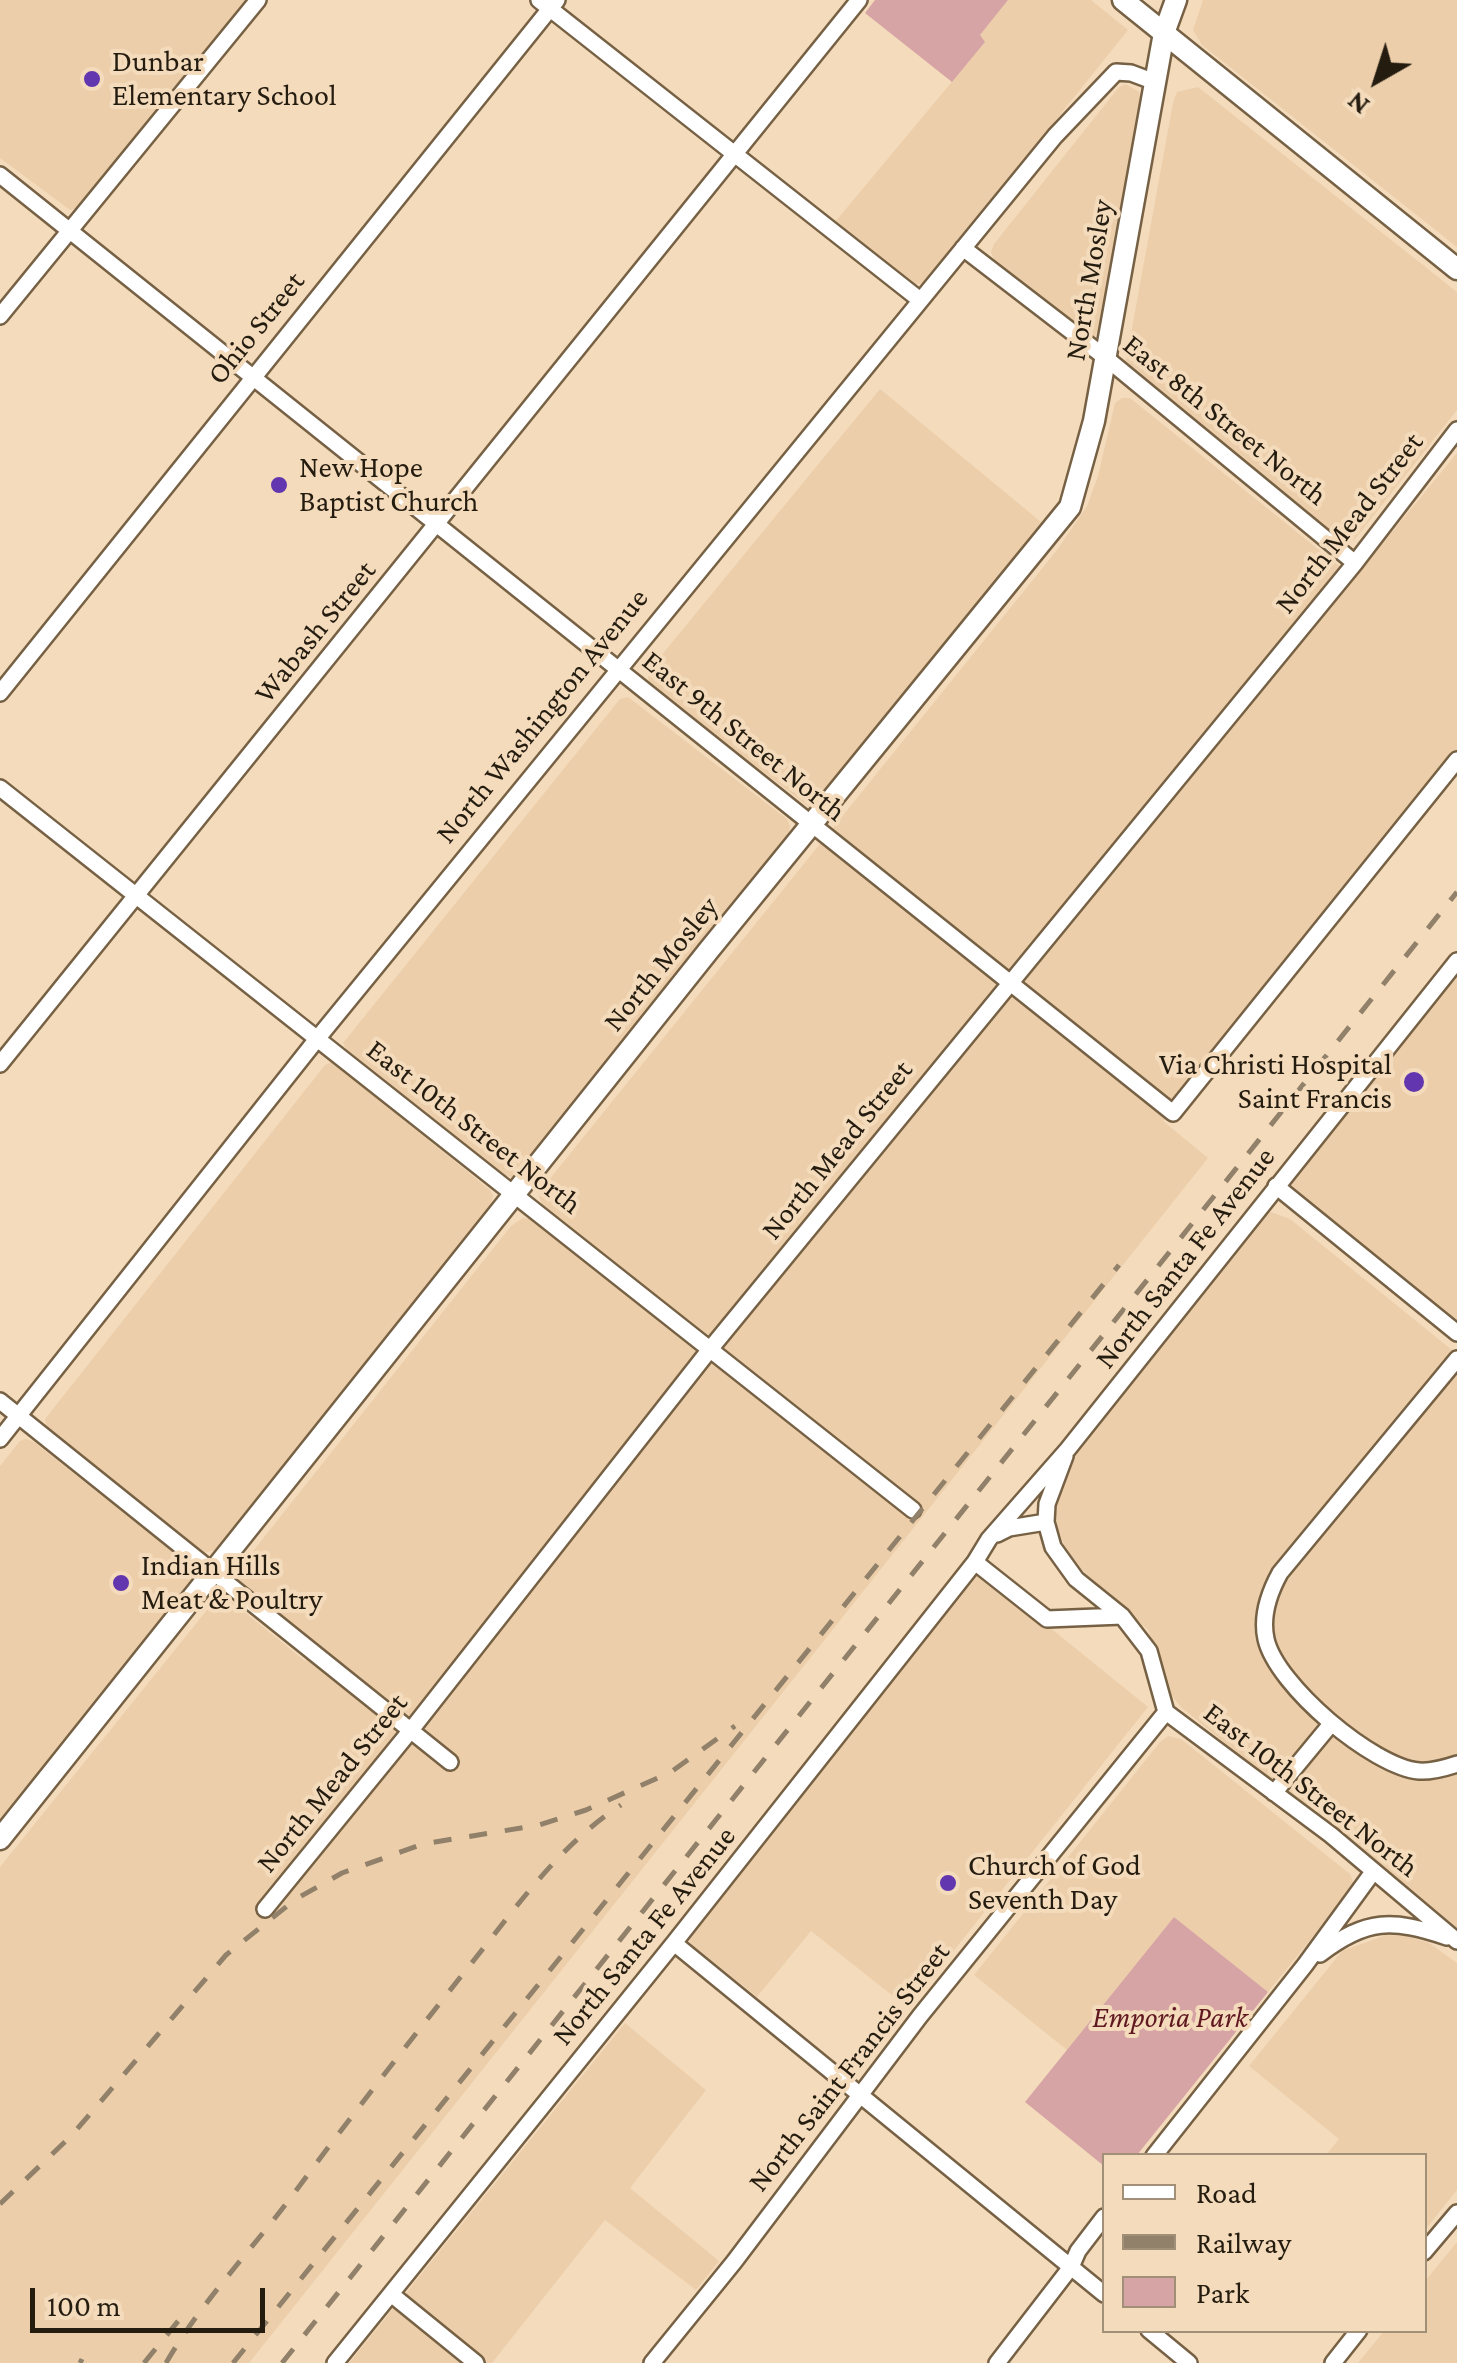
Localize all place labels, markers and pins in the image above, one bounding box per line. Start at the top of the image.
place label: Dunbar Elementary School [112,44,337,114]
marker: Dunbar Elementary School [81,68,103,90]
place label: New Hope Baptist Church [299,450,478,520]
marker: New Hope Baptist Church [268,474,290,496]
place label: Via Christi Hospital Saint Francis [1159,1047,1392,1118]
marker: Via Christi Hospital Saint Francis [1401,1069,1427,1095]
place label: Indian Hills Meat & Poultry [141,1548,323,1618]
marker: Indian Hills Meat & Poultry [110,1572,132,1594]
place label: Church of God Seventh Day [968,1848,1141,1918]
marker: Church of God Seventh Day [937,1872,959,1894]

